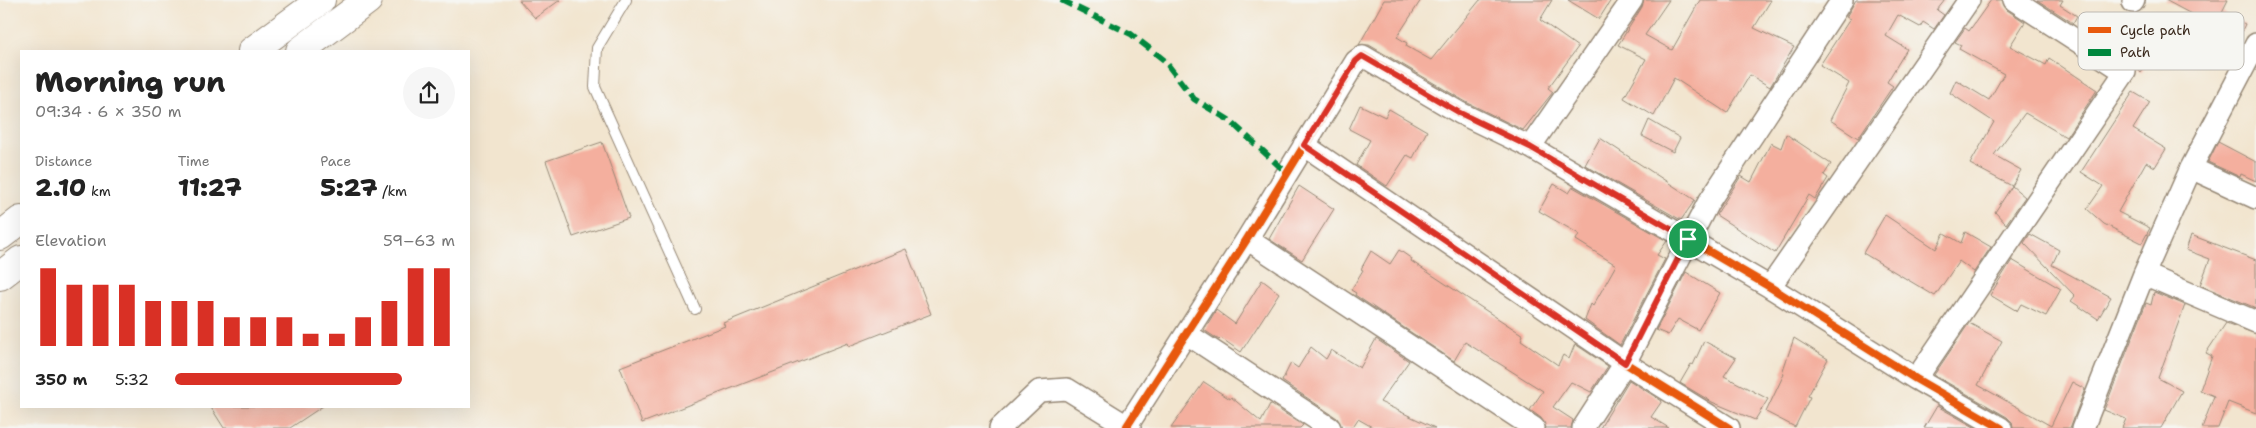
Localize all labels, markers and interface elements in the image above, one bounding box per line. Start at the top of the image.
legend [2078,12,2244,70]
text: Cycle path [2120,21,2191,39]
text: Path [2120,43,2151,61]
text: Morning run [35,63,225,101]
button: share [403,67,455,119]
text: 09:34 · 6 × 350 m [35,101,181,122]
text: Distance [35,152,92,170]
text: Time [178,152,210,170]
text: Pace [320,152,351,170]
text: 2.10 [35,170,86,204]
text: 11:27 [178,170,242,204]
text: 5:27 [320,170,377,204]
text: km [86,182,111,200]
text: /km [377,182,407,200]
pin [1667,218,1709,260]
icon: arrive [1674,225,1702,253]
text: Elevation [35,230,107,251]
text: 59–63 m [383,230,455,251]
text: 350 m [35,369,87,390]
text: 5:32 [115,369,149,390]

